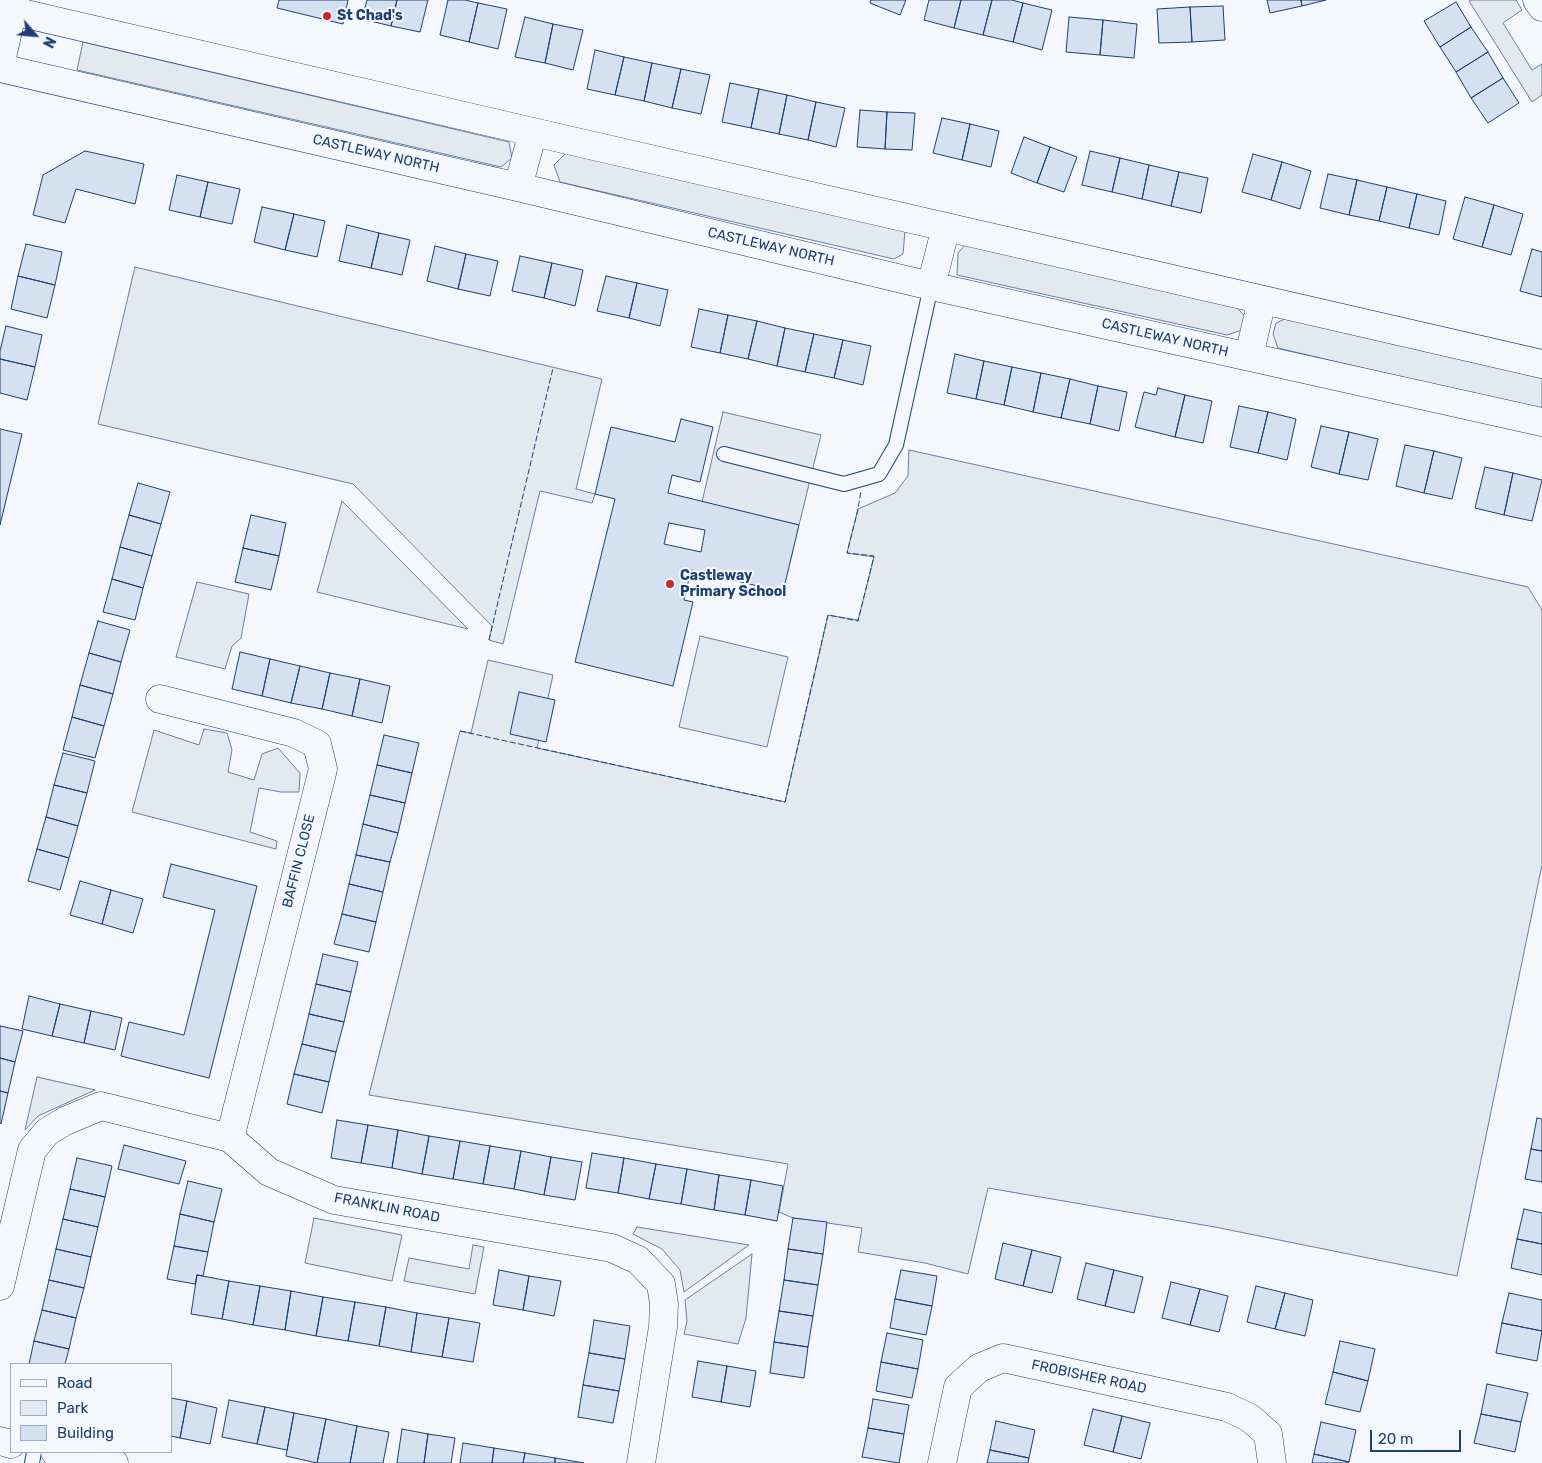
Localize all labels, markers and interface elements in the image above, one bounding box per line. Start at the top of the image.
place label: St Chad's [337,8,403,24]
north arrow [10,10,60,60]
marker: St Chad's [321,10,333,22]
text: N [39,34,59,50]
street label: CASTLEWAY NORTH [311,131,441,177]
street label: CASTLEWAY NORTH [706,224,836,270]
street label: CASTLEWAY NORTH [1100,315,1230,361]
place label: Castleway Primary School [680,568,786,600]
marker: Castleway Primary School [664,578,676,590]
street label: BAFFIN CLOSE [279,813,319,909]
street label: FRANKLIN ROAD [333,1190,441,1226]
street label: FROBISHER ROAD [1030,1357,1148,1397]
legend [10,1363,172,1453]
text: Road [57,1374,93,1392]
text: Park [57,1399,88,1417]
scale bar [1372,1420,1463,1452]
text: Building [57,1424,114,1442]
text: 20 m [1378,1430,1413,1448]

